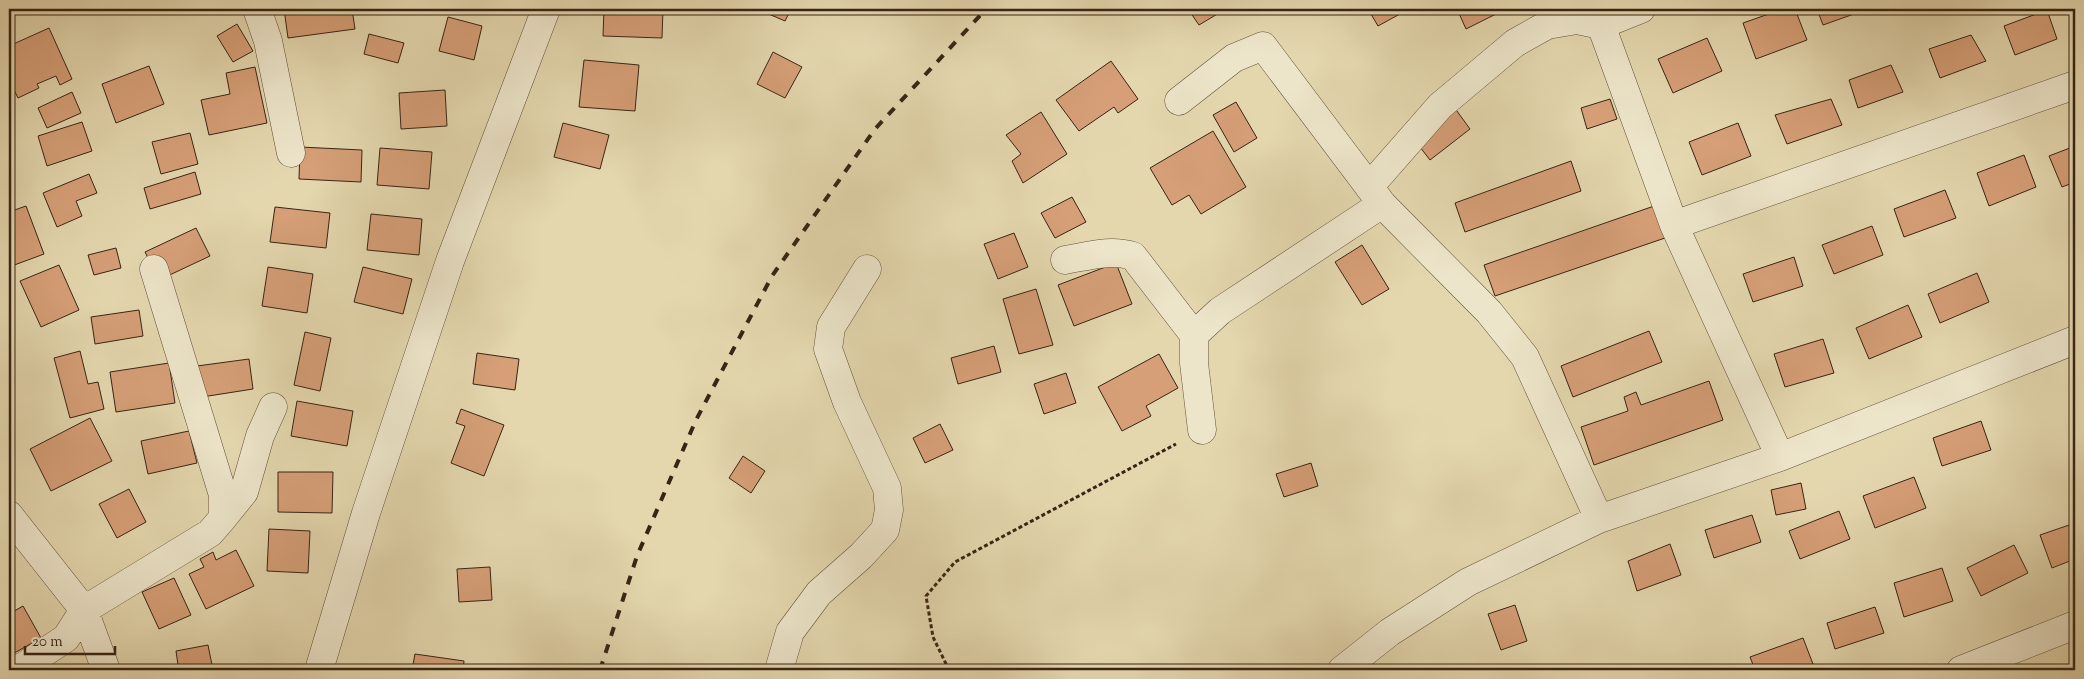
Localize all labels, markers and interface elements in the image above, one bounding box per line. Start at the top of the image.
scale bar [25,624,115,656]
text: 20 m [32,632,63,653]

